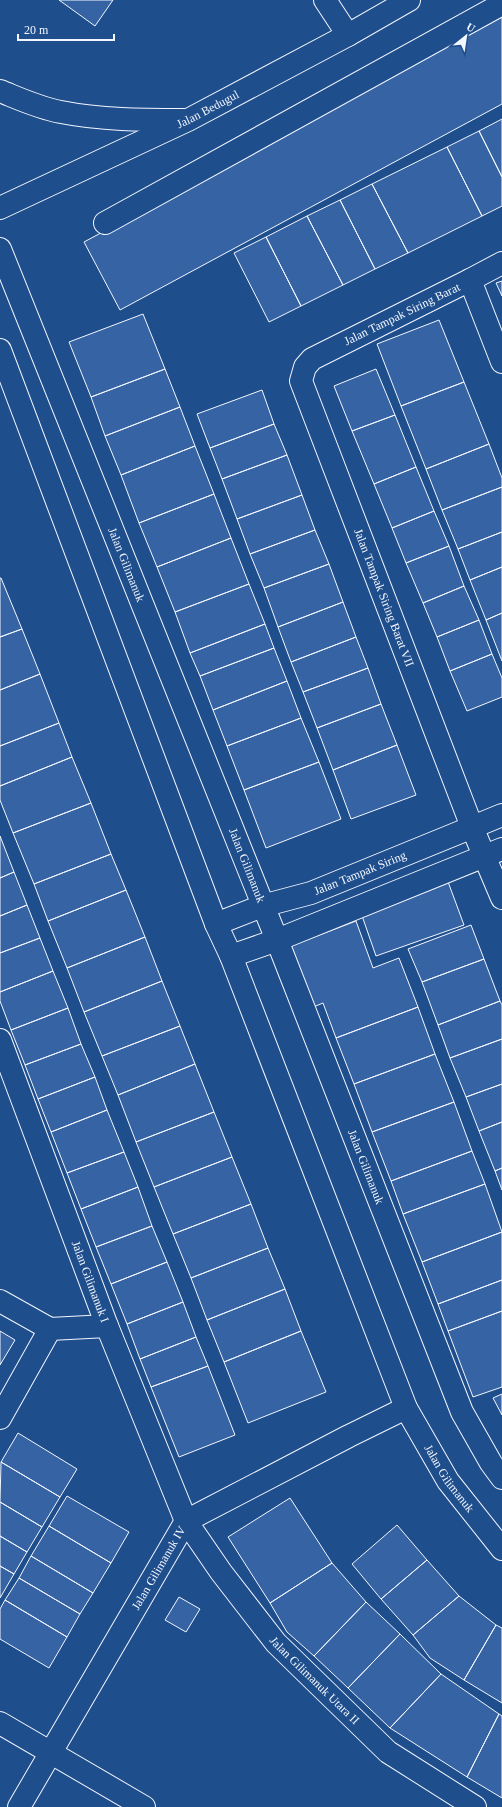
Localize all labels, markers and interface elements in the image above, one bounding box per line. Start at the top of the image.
scale bar [18,16,114,42]
north arrow [446,16,486,56]
text: U [465,20,477,35]
text: 20 m [24,23,49,37]
street label: Jalan Bedugul [174,87,242,131]
street label: Jalan Tampak Siring Barat [342,280,463,348]
street label: Jalan Gilimanuk [105,525,148,604]
street label: Jalan Tampak Siring Barat VII [351,526,417,669]
street label: Jalan Gilimanuk [226,826,268,905]
street label: Jalan Tampak Siring [312,848,408,898]
street label: Jalan Gilimanuk [345,1127,387,1206]
street label: Jalan Gilimanuk I [69,1239,112,1324]
street label: Jalan Gilimanuk [421,1442,477,1515]
street label: Jalan Gilimanuk IV [129,1523,189,1612]
street label: Jalan Gilimanuk Utara II [267,1634,362,1727]

